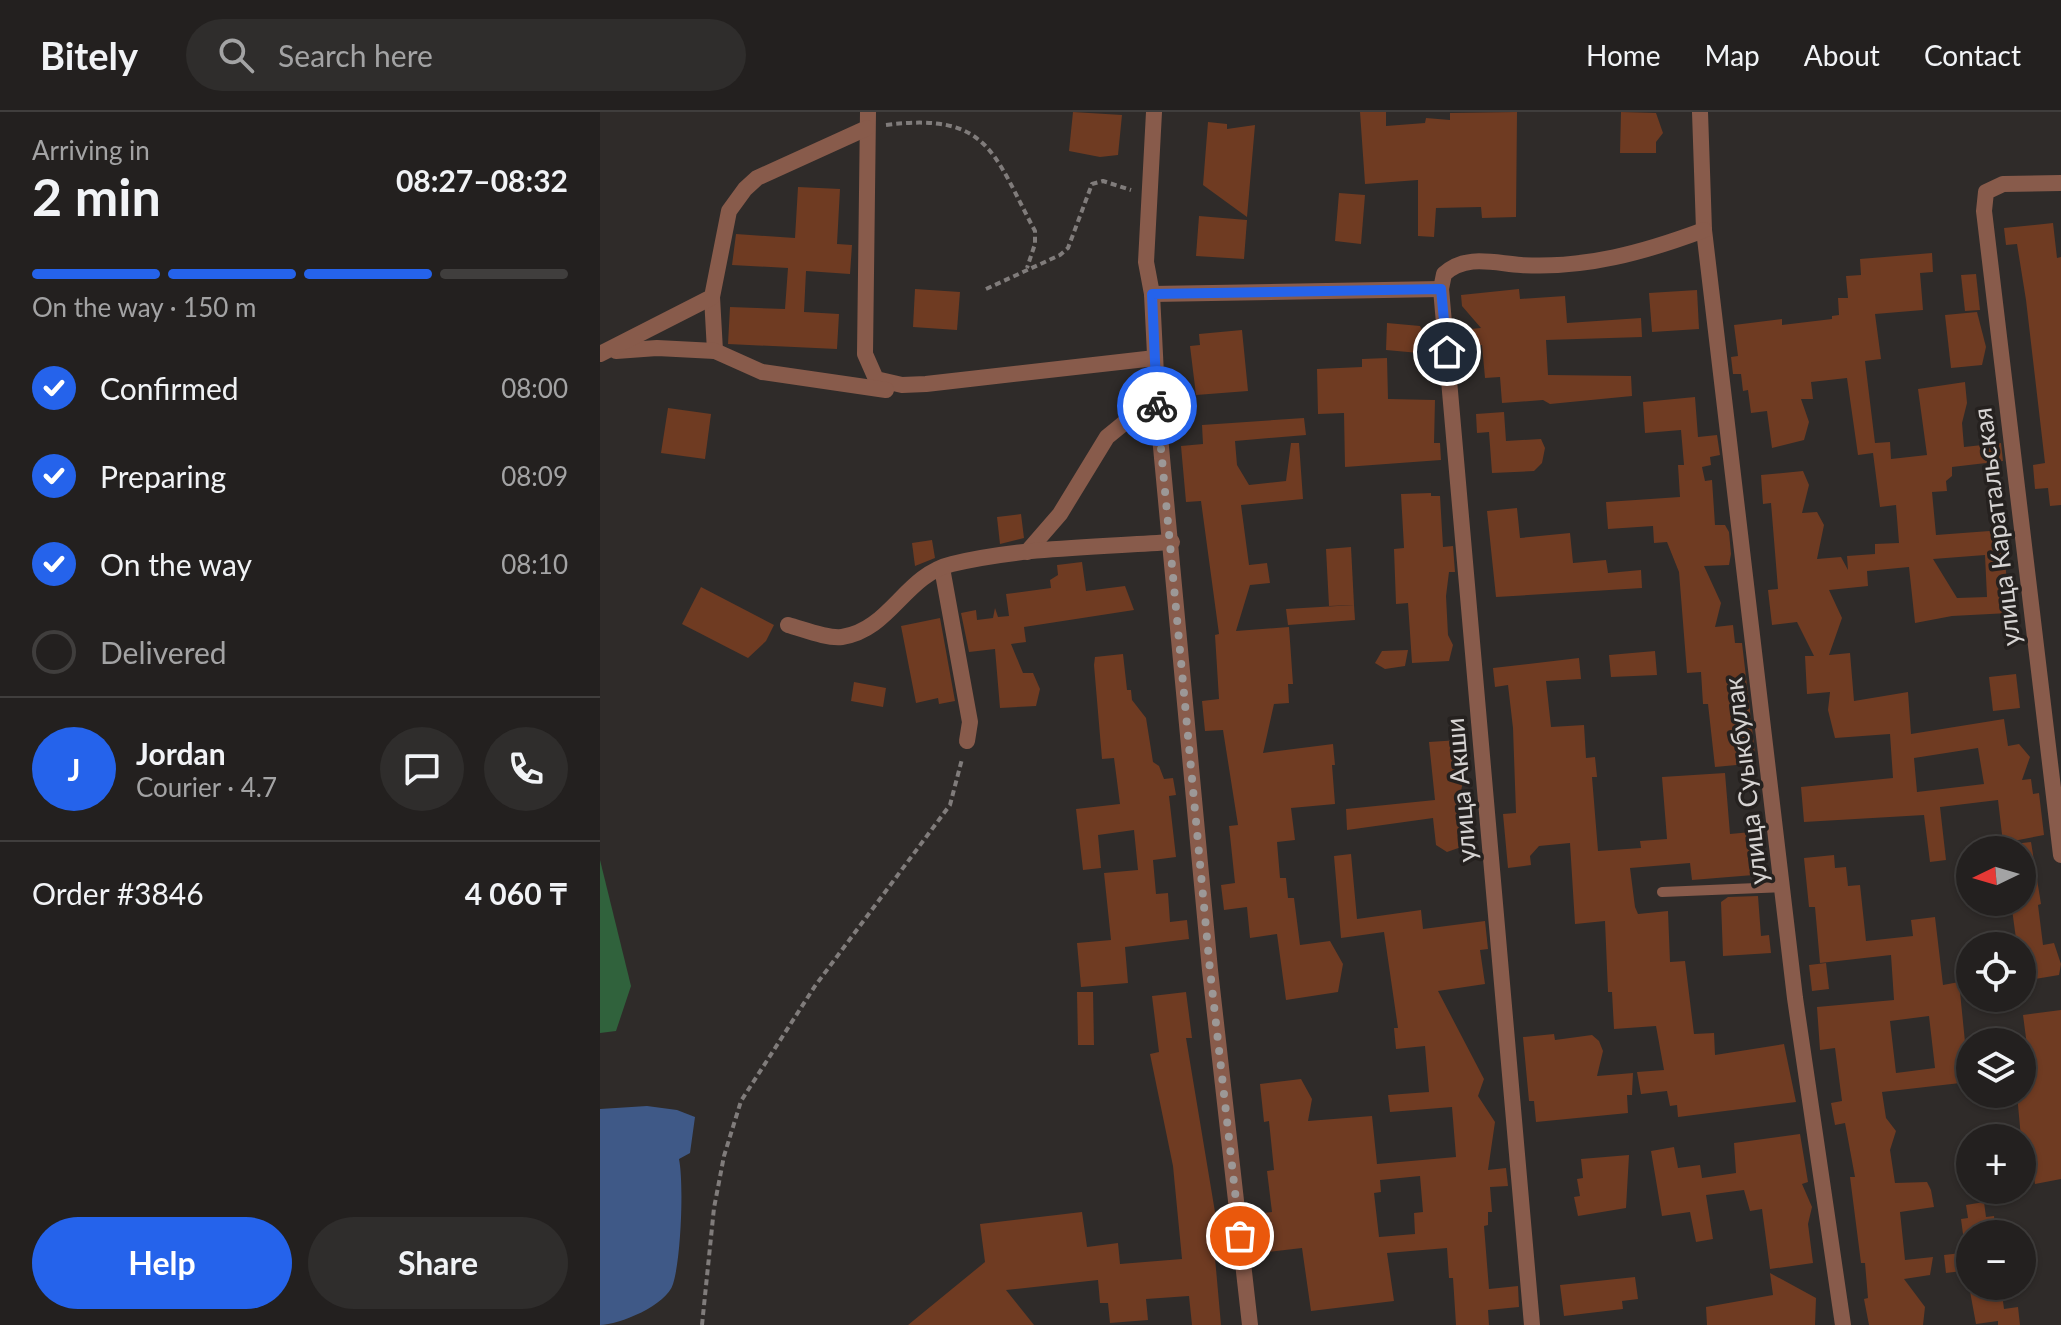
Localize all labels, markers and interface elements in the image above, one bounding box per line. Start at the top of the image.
search box [186,19,746,91]
text: Bitely [40,32,138,78]
icon: search [214,33,258,77]
text: Search here [278,37,433,73]
text: Home [1586,38,1661,72]
text: Map [1705,38,1760,72]
text: About [1804,38,1880,72]
text: Contact [1924,38,2021,72]
text: Arriving in [32,134,150,166]
text: 08:27–08:32 [396,162,568,198]
text: 2 min [32,165,161,227]
text: On the way · 150 m [32,291,256,323]
pin [1413,318,1481,386]
icon: home [1425,330,1469,374]
icon: check [32,366,76,410]
courier [1117,366,1197,446]
text: Confirmed [100,370,239,406]
text: 08:00 [501,372,568,404]
icon: bike [1135,384,1179,428]
street label: улица Каратальская [1965,406,2027,648]
icon: check [32,454,76,498]
text: Preparing [100,458,226,494]
text: 08:09 [501,460,568,492]
icon: check [32,542,76,586]
text: On the way [100,546,252,582]
text: 08:10 [501,548,568,580]
text: Delivered [100,634,227,670]
street label: улица Суыкбулак [1716,675,1774,887]
street label: улица Акши [1438,716,1482,864]
button: chat [380,727,464,811]
button: phone [484,727,568,811]
text: Jordan [136,735,226,771]
text: J [68,751,80,787]
text: Courier · 4.7 [136,771,277,803]
north arrow [1956,836,2036,916]
map controls [1956,836,2036,1300]
text: Order #3846 [32,875,204,911]
text: 4 060 ₸ [465,875,568,911]
button: locate [1956,932,2036,1012]
button: layers [1956,1028,2036,1108]
button: + [1956,1124,2036,1204]
pin [1206,1202,1274,1270]
icon: bag [1218,1214,1262,1258]
button: Help [32,1217,292,1309]
button: Share [308,1217,568,1309]
button: − [1956,1220,2036,1300]

